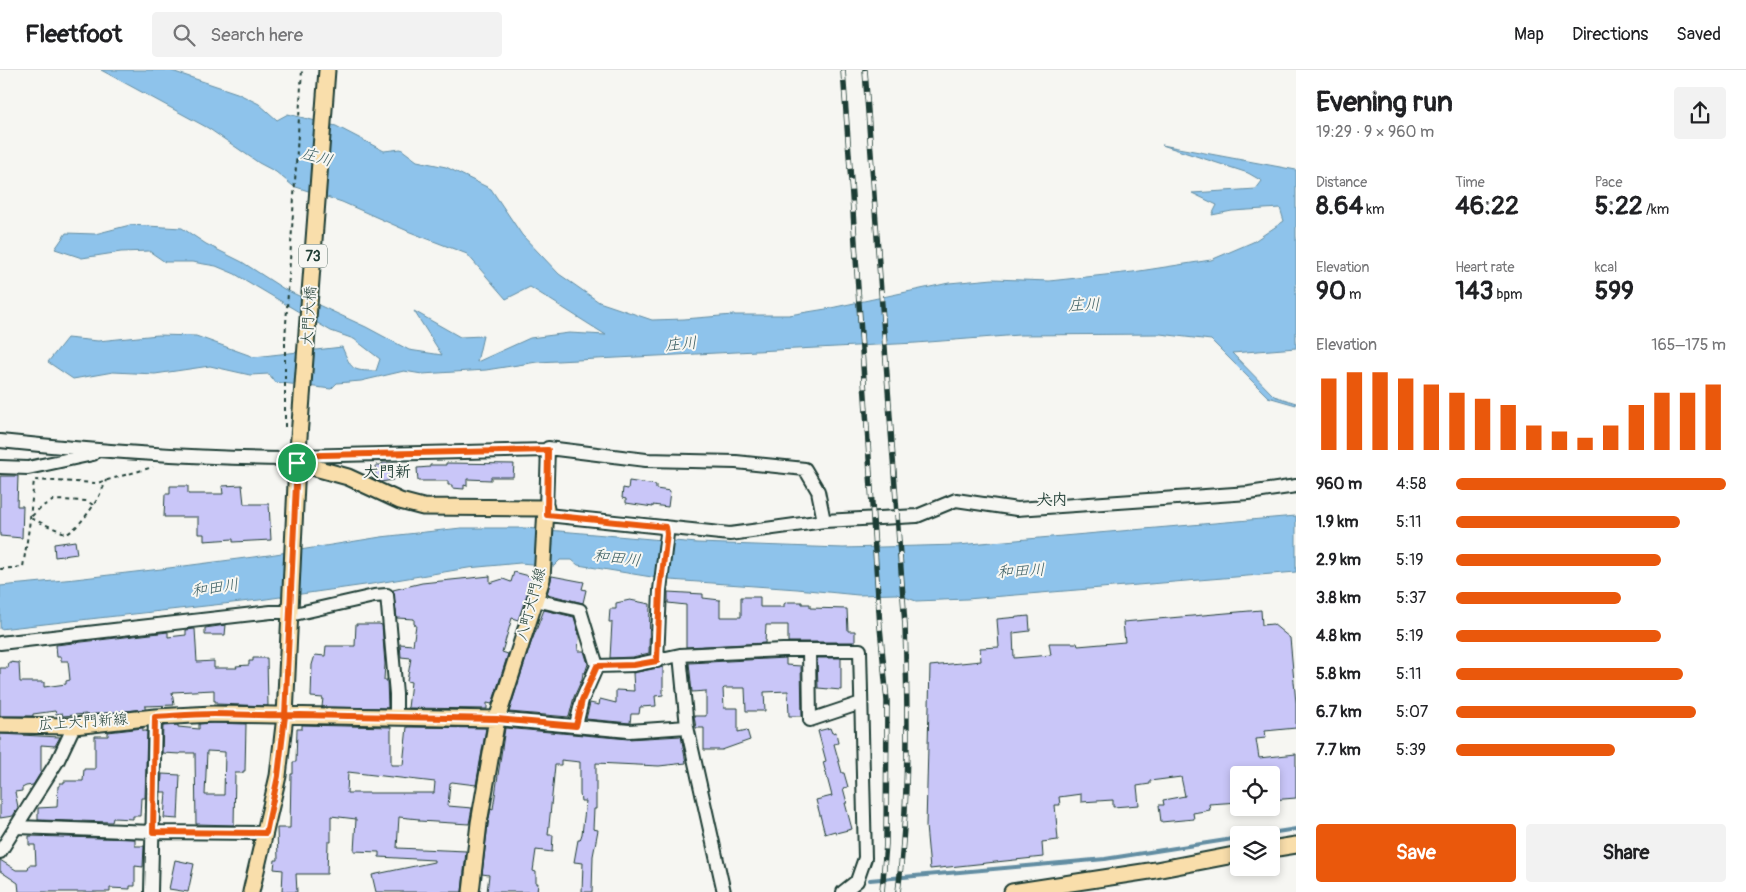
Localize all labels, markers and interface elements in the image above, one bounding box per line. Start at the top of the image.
search box [152,12,502,57]
text: Fleetfoot [25,20,122,49]
icon: search [170,21,198,49]
text: Search here [210,23,303,47]
text: Map [1514,23,1544,46]
text: Directions [1572,23,1648,46]
text: Saved [1676,23,1721,46]
text: Evening run [1316,85,1453,120]
button: share [1674,87,1726,139]
text: 19:29 · 9 × 960 m [1316,122,1434,142]
water label: 庄川 [299,143,335,171]
text: Distance [1316,174,1367,191]
text: Time [1455,174,1485,191]
text: Pace [1595,174,1622,191]
text: 8.64 [1316,191,1363,222]
text: 46:22 [1455,191,1519,222]
text: 5:22 [1595,191,1643,222]
text: km [1363,201,1384,218]
text: /km [1643,201,1669,218]
road number: 73 [299,245,327,268]
text: Elevation [1316,259,1369,276]
text: Heart rate [1455,259,1514,276]
text: kcal [1595,259,1617,276]
text: 90 [1316,276,1346,307]
text: 143 [1455,276,1494,307]
text: 599 [1595,276,1634,307]
street label: 大門大橋 [297,285,321,347]
text: m [1346,286,1361,303]
text: bpm [1494,286,1523,303]
water label: 庄川 [1068,294,1100,316]
water label: 庄川 [664,333,698,355]
text: Elevation [1316,335,1377,355]
text: 165–175 m [1651,335,1726,355]
pin [276,442,318,484]
icon: arrive [283,449,311,477]
district label: 大門新 [363,462,411,482]
text: 960 m [1316,474,1362,494]
text: 4:58 [1396,474,1426,494]
district label: 犬内 [1036,490,1068,510]
text: 1.9 km [1316,512,1358,532]
text: 5:11 [1396,512,1421,532]
water label: 和田川 [592,545,642,571]
text: 2.9 km [1316,550,1361,570]
text: 5:19 [1396,550,1423,570]
water label: 和田川 [997,560,1045,582]
street label: 八町大門線 [512,565,550,643]
water label: 和田川 [190,575,240,601]
text: 3.8 km [1316,588,1361,608]
text: 5:37 [1396,588,1426,608]
text: 4.8 km [1316,626,1361,646]
text: 5:19 [1396,626,1423,646]
text: 5.8 km [1316,664,1361,684]
text: 5:11 [1396,664,1421,684]
text: 6.7 km [1316,702,1362,722]
text: 5:07 [1396,702,1428,722]
street label: 広上大門新線 [37,709,129,735]
text: 7.7 km [1316,740,1361,760]
text: 5:39 [1396,740,1426,760]
map controls [1230,766,1280,876]
button: locate [1230,766,1280,816]
button: Save [1316,824,1516,882]
button: Share [1526,824,1726,882]
button: layers [1230,826,1280,876]

